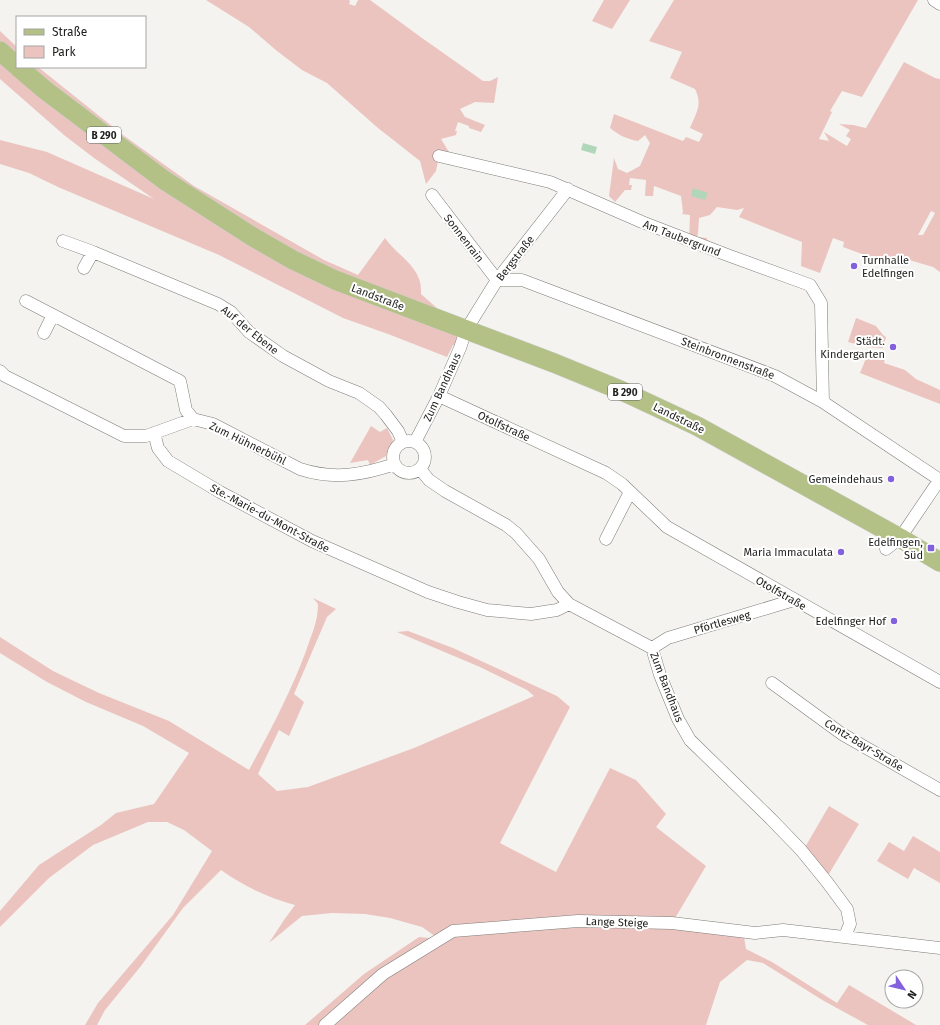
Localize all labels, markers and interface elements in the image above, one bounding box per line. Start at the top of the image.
legend [16,16,146,68]
text: Straße [52,25,87,39]
text: Park [52,45,76,59]
road number: B 290 [87,127,121,143]
street label: Sonnenrain [441,212,486,265]
street label: Am Taubergrund [641,218,723,259]
street label: Bergstraße [494,233,537,284]
place label: Turnhalle Edelfingen [862,254,914,280]
marker: Turnhalle Edelfingen [849,261,859,271]
street label: Landstraße [349,281,406,314]
street label: Auf der Ebene [218,303,281,357]
street label: Steinbronnenstraße [679,335,776,382]
place label: Städt. Kindergarten [820,335,885,361]
marker: Städt. Kindergarten [888,342,898,352]
street label: Zum Bandhaus [421,351,464,423]
road number: B 290 [608,384,642,400]
street label: Landstraße [651,400,707,437]
street label: Otolfstraße [476,409,532,444]
street label: Zum Hühnerbühl [207,419,288,468]
place label: Gemeindehaus [809,473,883,486]
marker: Gemeindehaus [886,474,896,484]
street label: Ste.-Marie-du-Mont-Straße [208,481,332,555]
place label: Edelfingen, Süd [868,536,923,562]
marker: Edelfingen, Süd [926,543,936,553]
place label: Maria Immaculata [744,546,833,559]
marker: Maria Immaculata [836,547,846,557]
street label: Otolfstraße [753,574,808,613]
street label: Pförtlesweg [692,608,752,637]
place label: Edelfinger Hof [815,615,887,628]
marker: Edelfinger Hof [889,616,899,626]
street label: Zum Bandhaus [647,650,686,724]
street label: Contz-Bayr-Straße [822,717,906,774]
street label: Lange Steige [585,915,649,930]
north arrow [884,969,924,1009]
text: N [904,988,919,1001]

